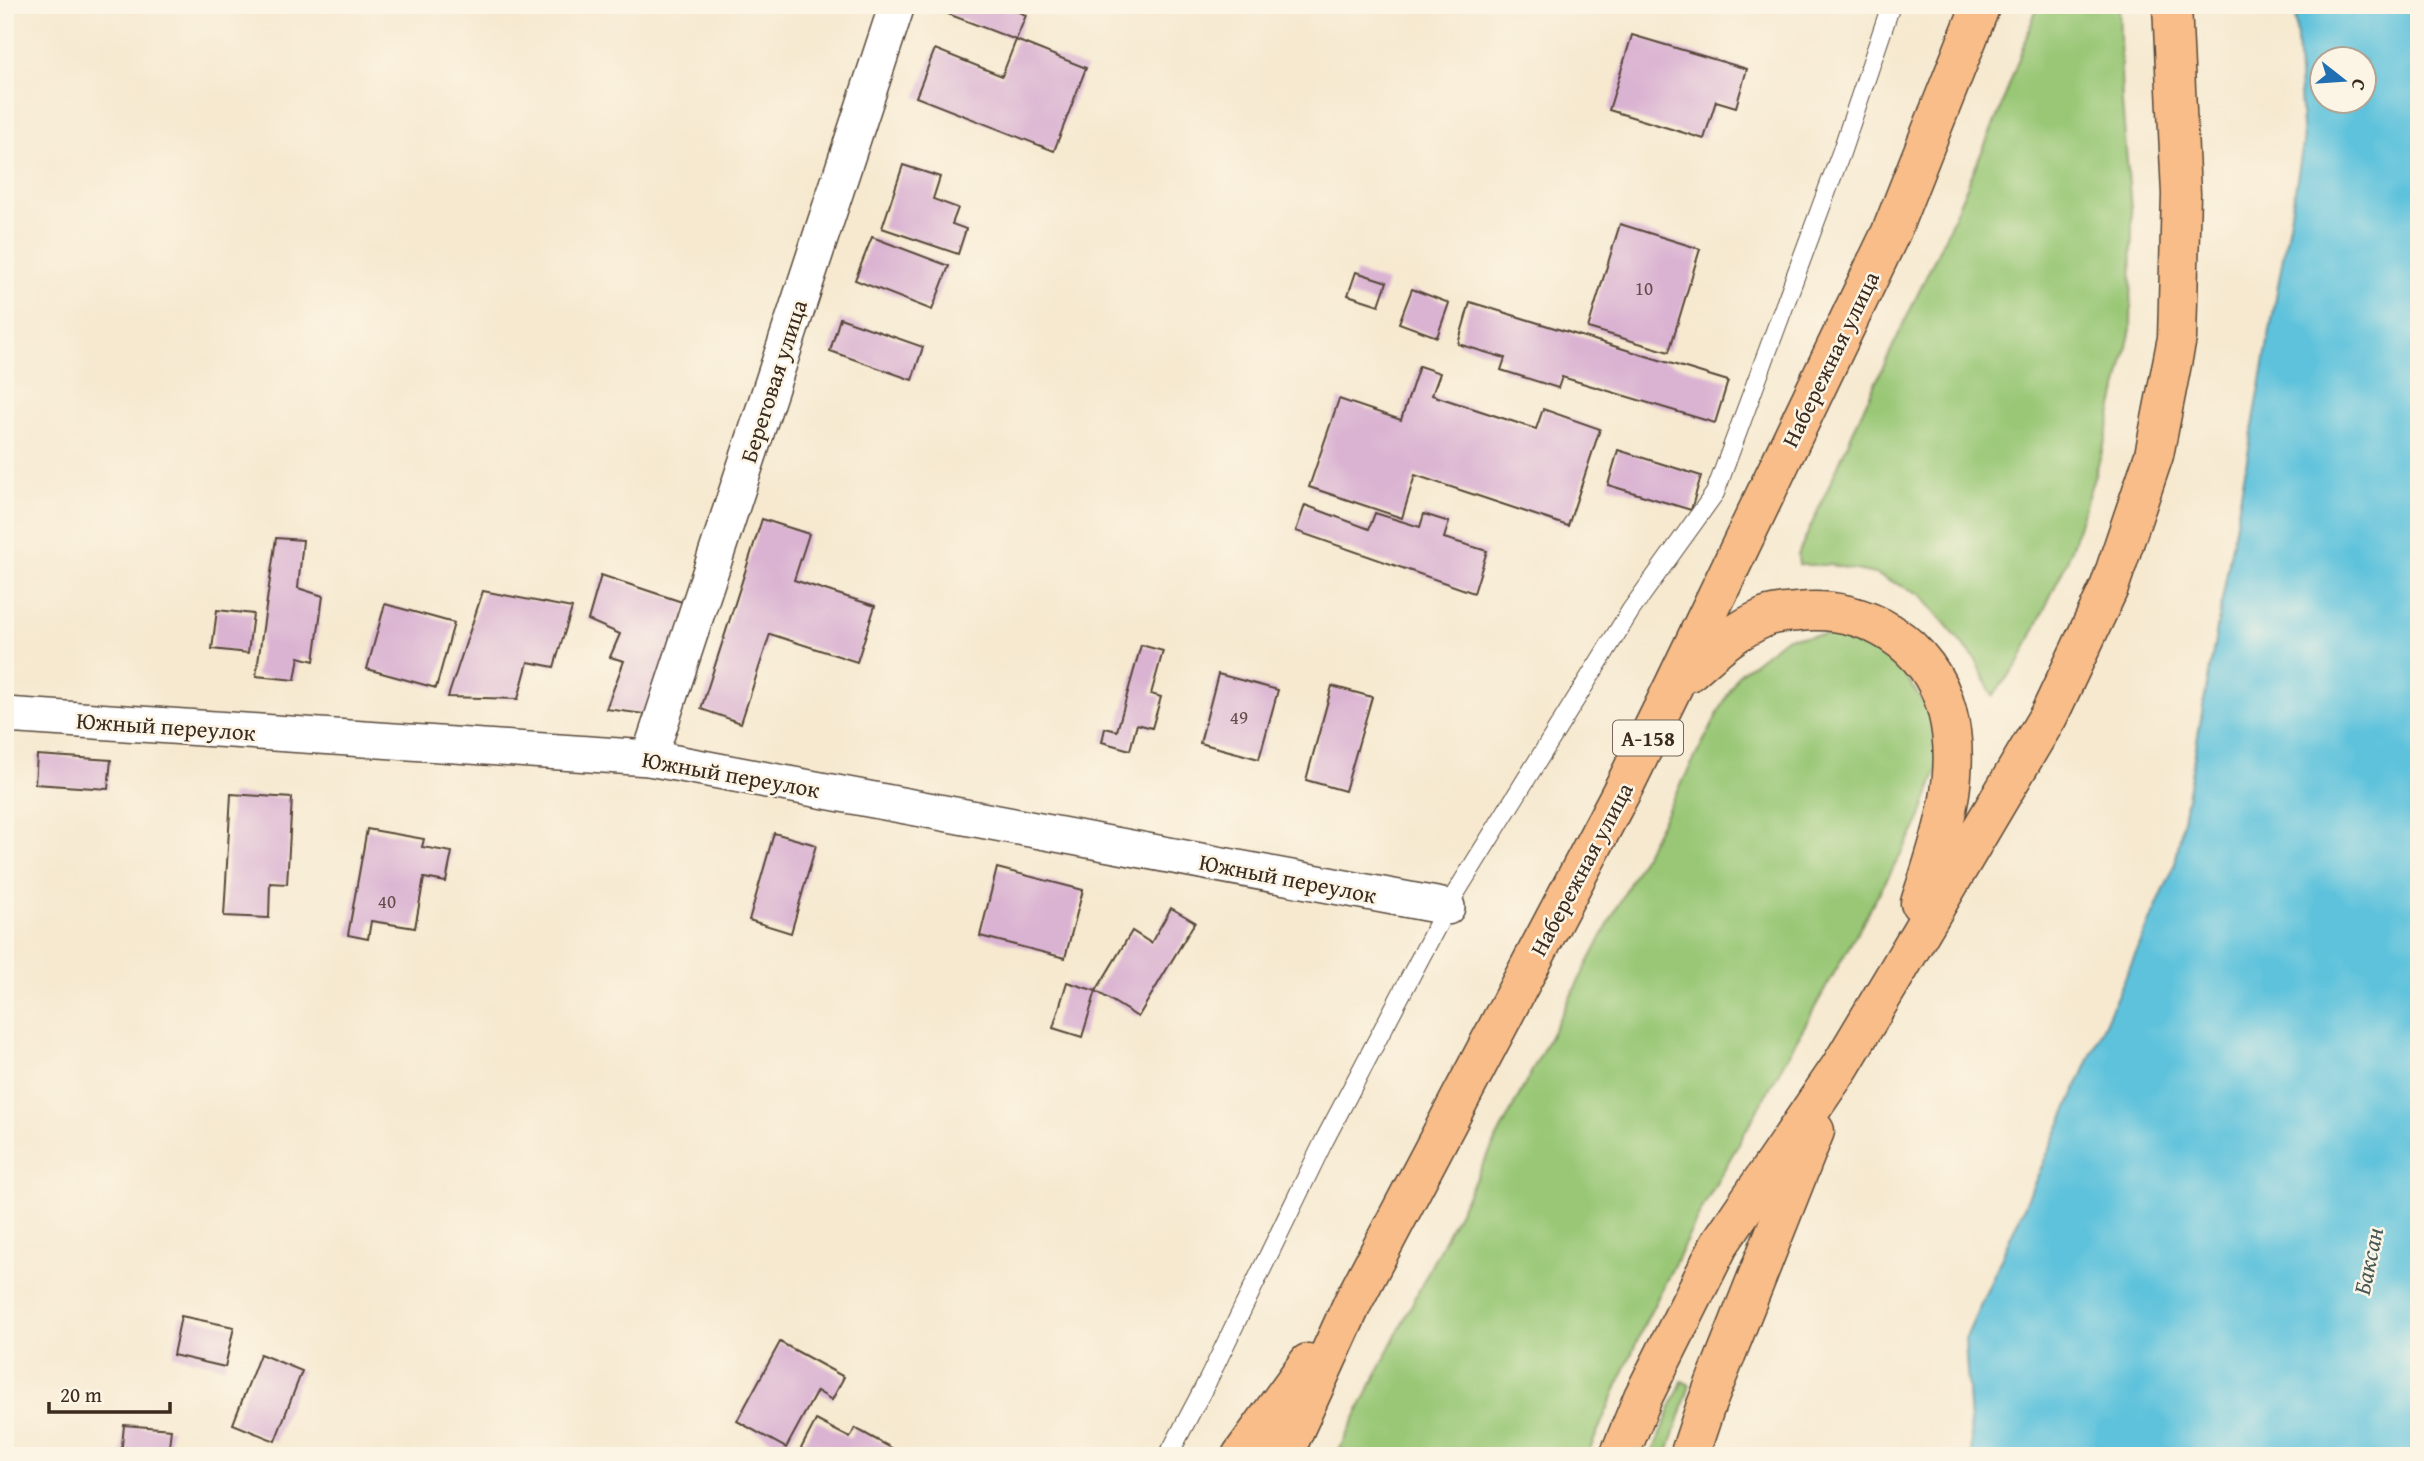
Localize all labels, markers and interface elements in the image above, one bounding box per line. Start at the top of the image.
north arrow [2308,46,2378,116]
text: С [2344,76,2374,94]
street label: Набережная улица [1773,265,1887,452]
house number: 10 [1635,274,1653,302]
street label: Береговая улица [731,295,815,467]
street label: Южный переулок [75,703,257,749]
house number: 49 [1230,703,1248,731]
road number: А-158 [1613,720,1683,756]
street label: Южный переулок [640,742,822,806]
street label: Набережная улица [1521,776,1641,961]
street label: Южный переулок [1197,845,1379,911]
house number: 40 [378,887,396,915]
water label: Баксан [2344,1224,2392,1298]
scale bar [49,1370,170,1414]
text: 20 m [60,1379,102,1410]

